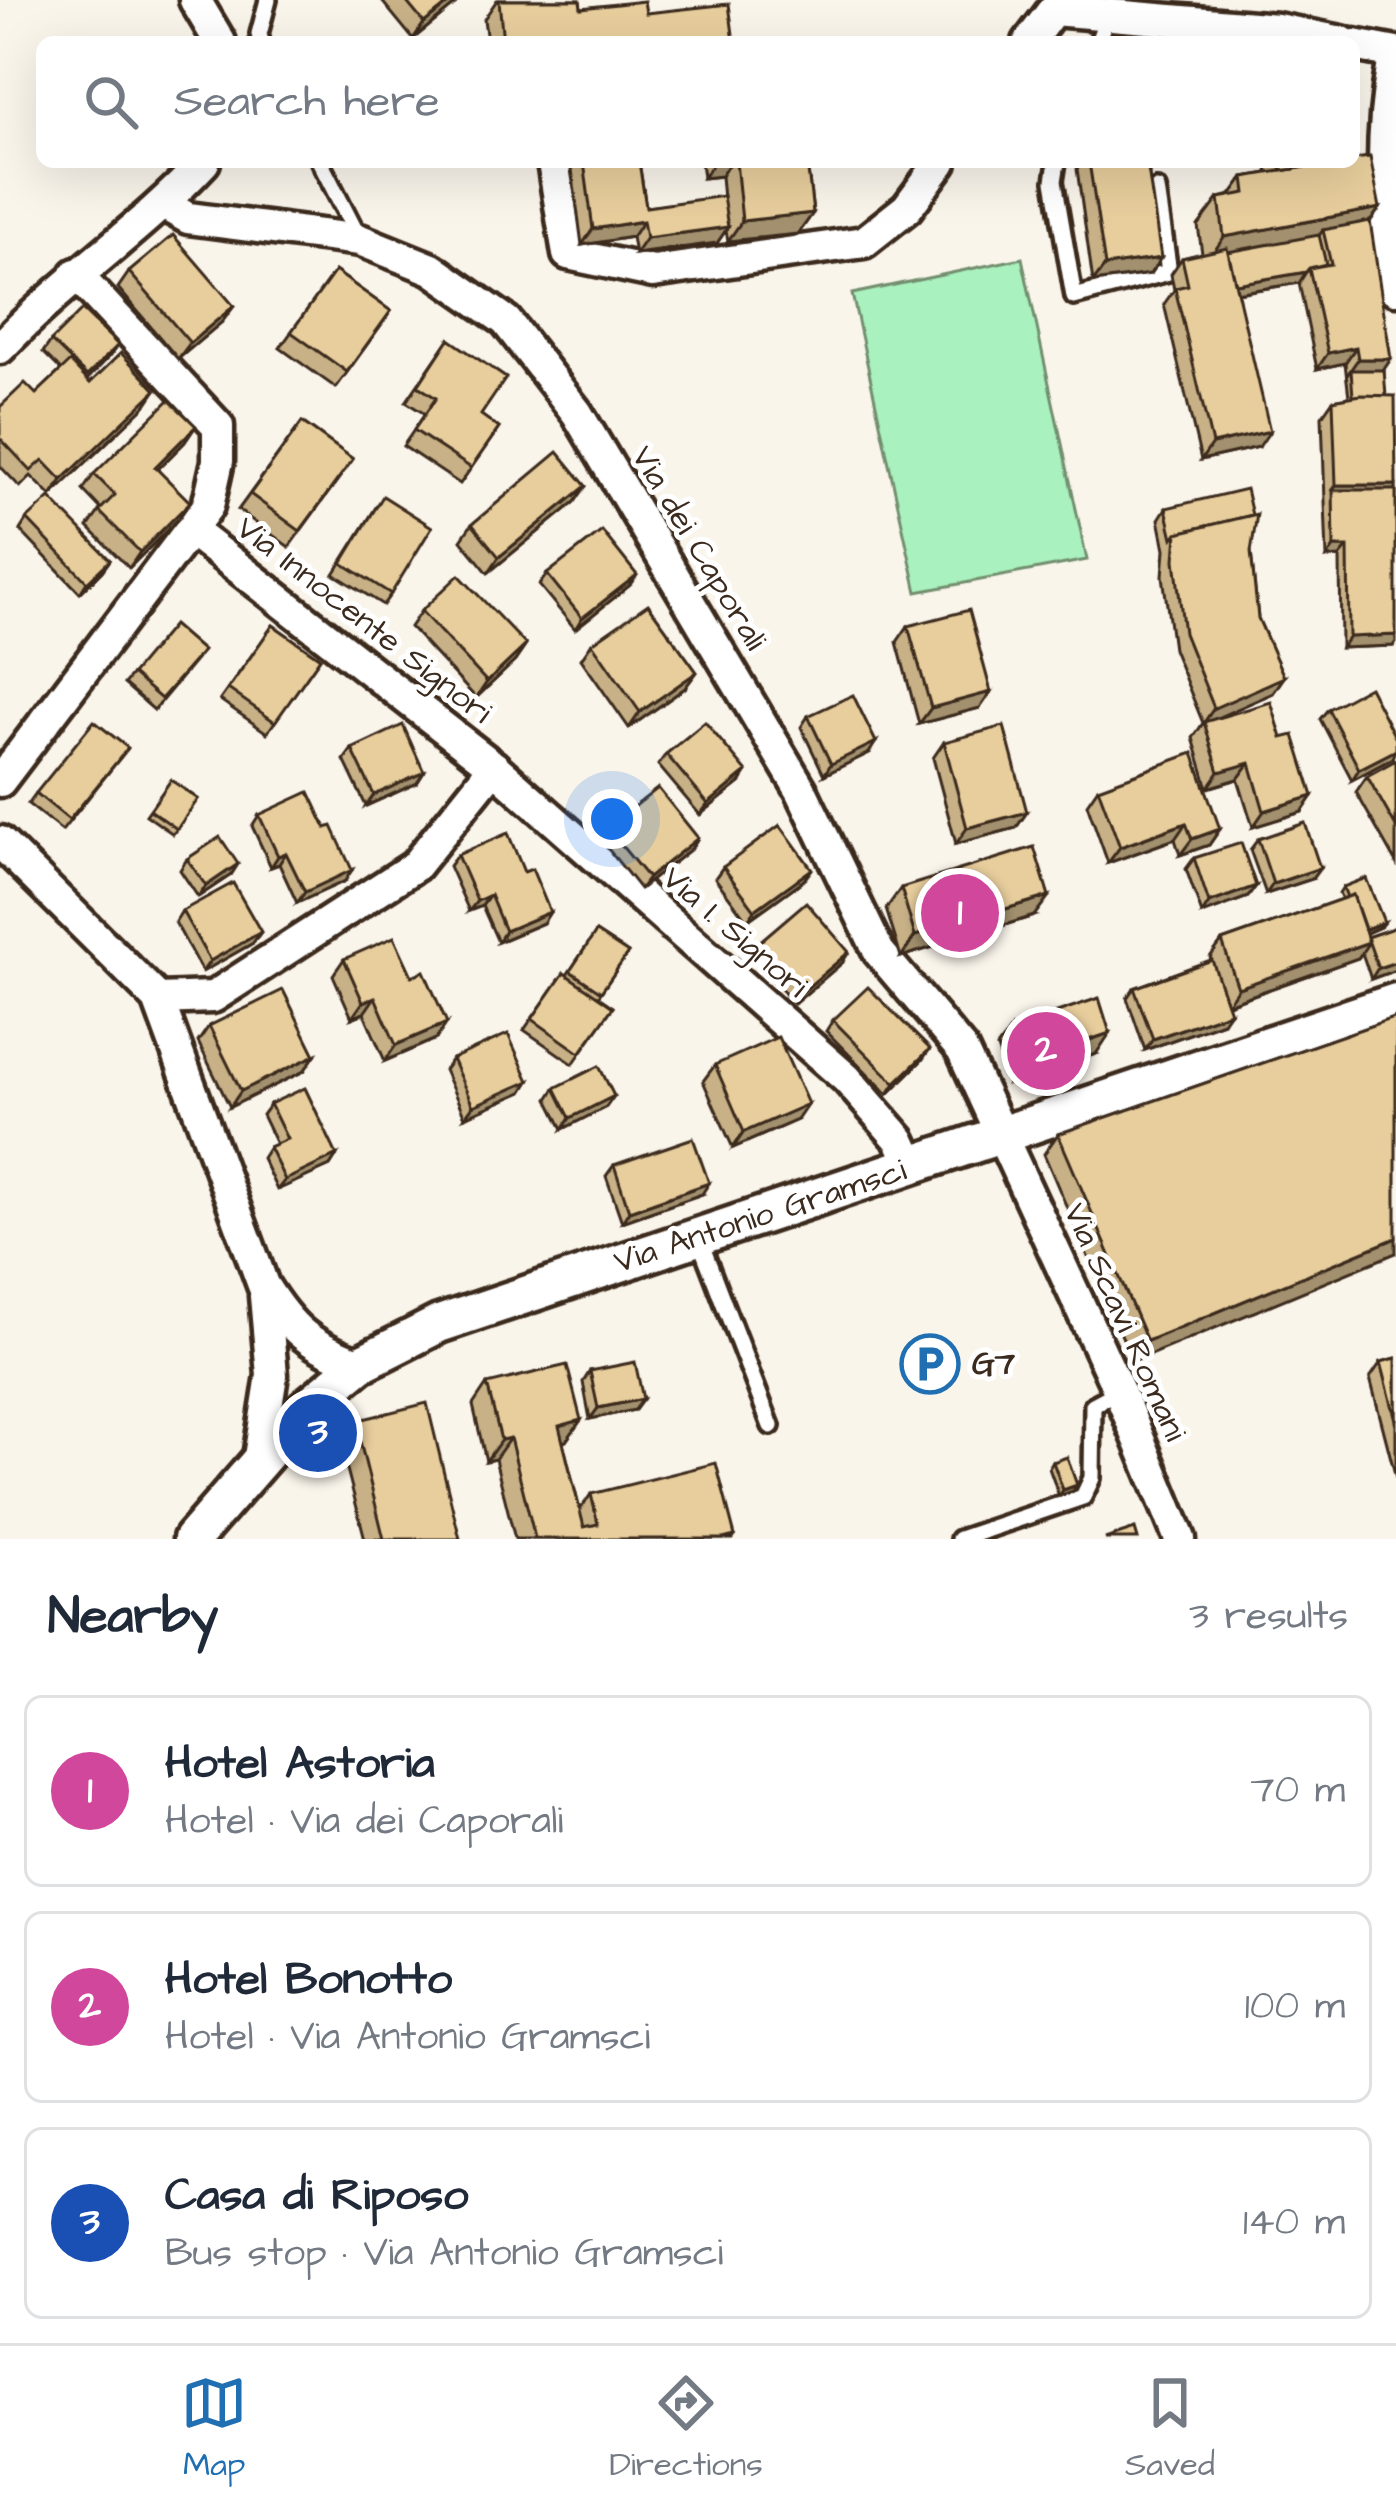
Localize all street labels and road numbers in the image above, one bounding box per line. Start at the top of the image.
street label: Via dei Caporali [620,437,778,659]
street label: Via Innocente Signori [225,505,502,736]
street label: Via I. Signori [651,856,818,1010]
street label: Via Antonio Gramsci [608,1147,912,1285]
street label: Via Scavi Romani [1052,1196,1198,1448]

